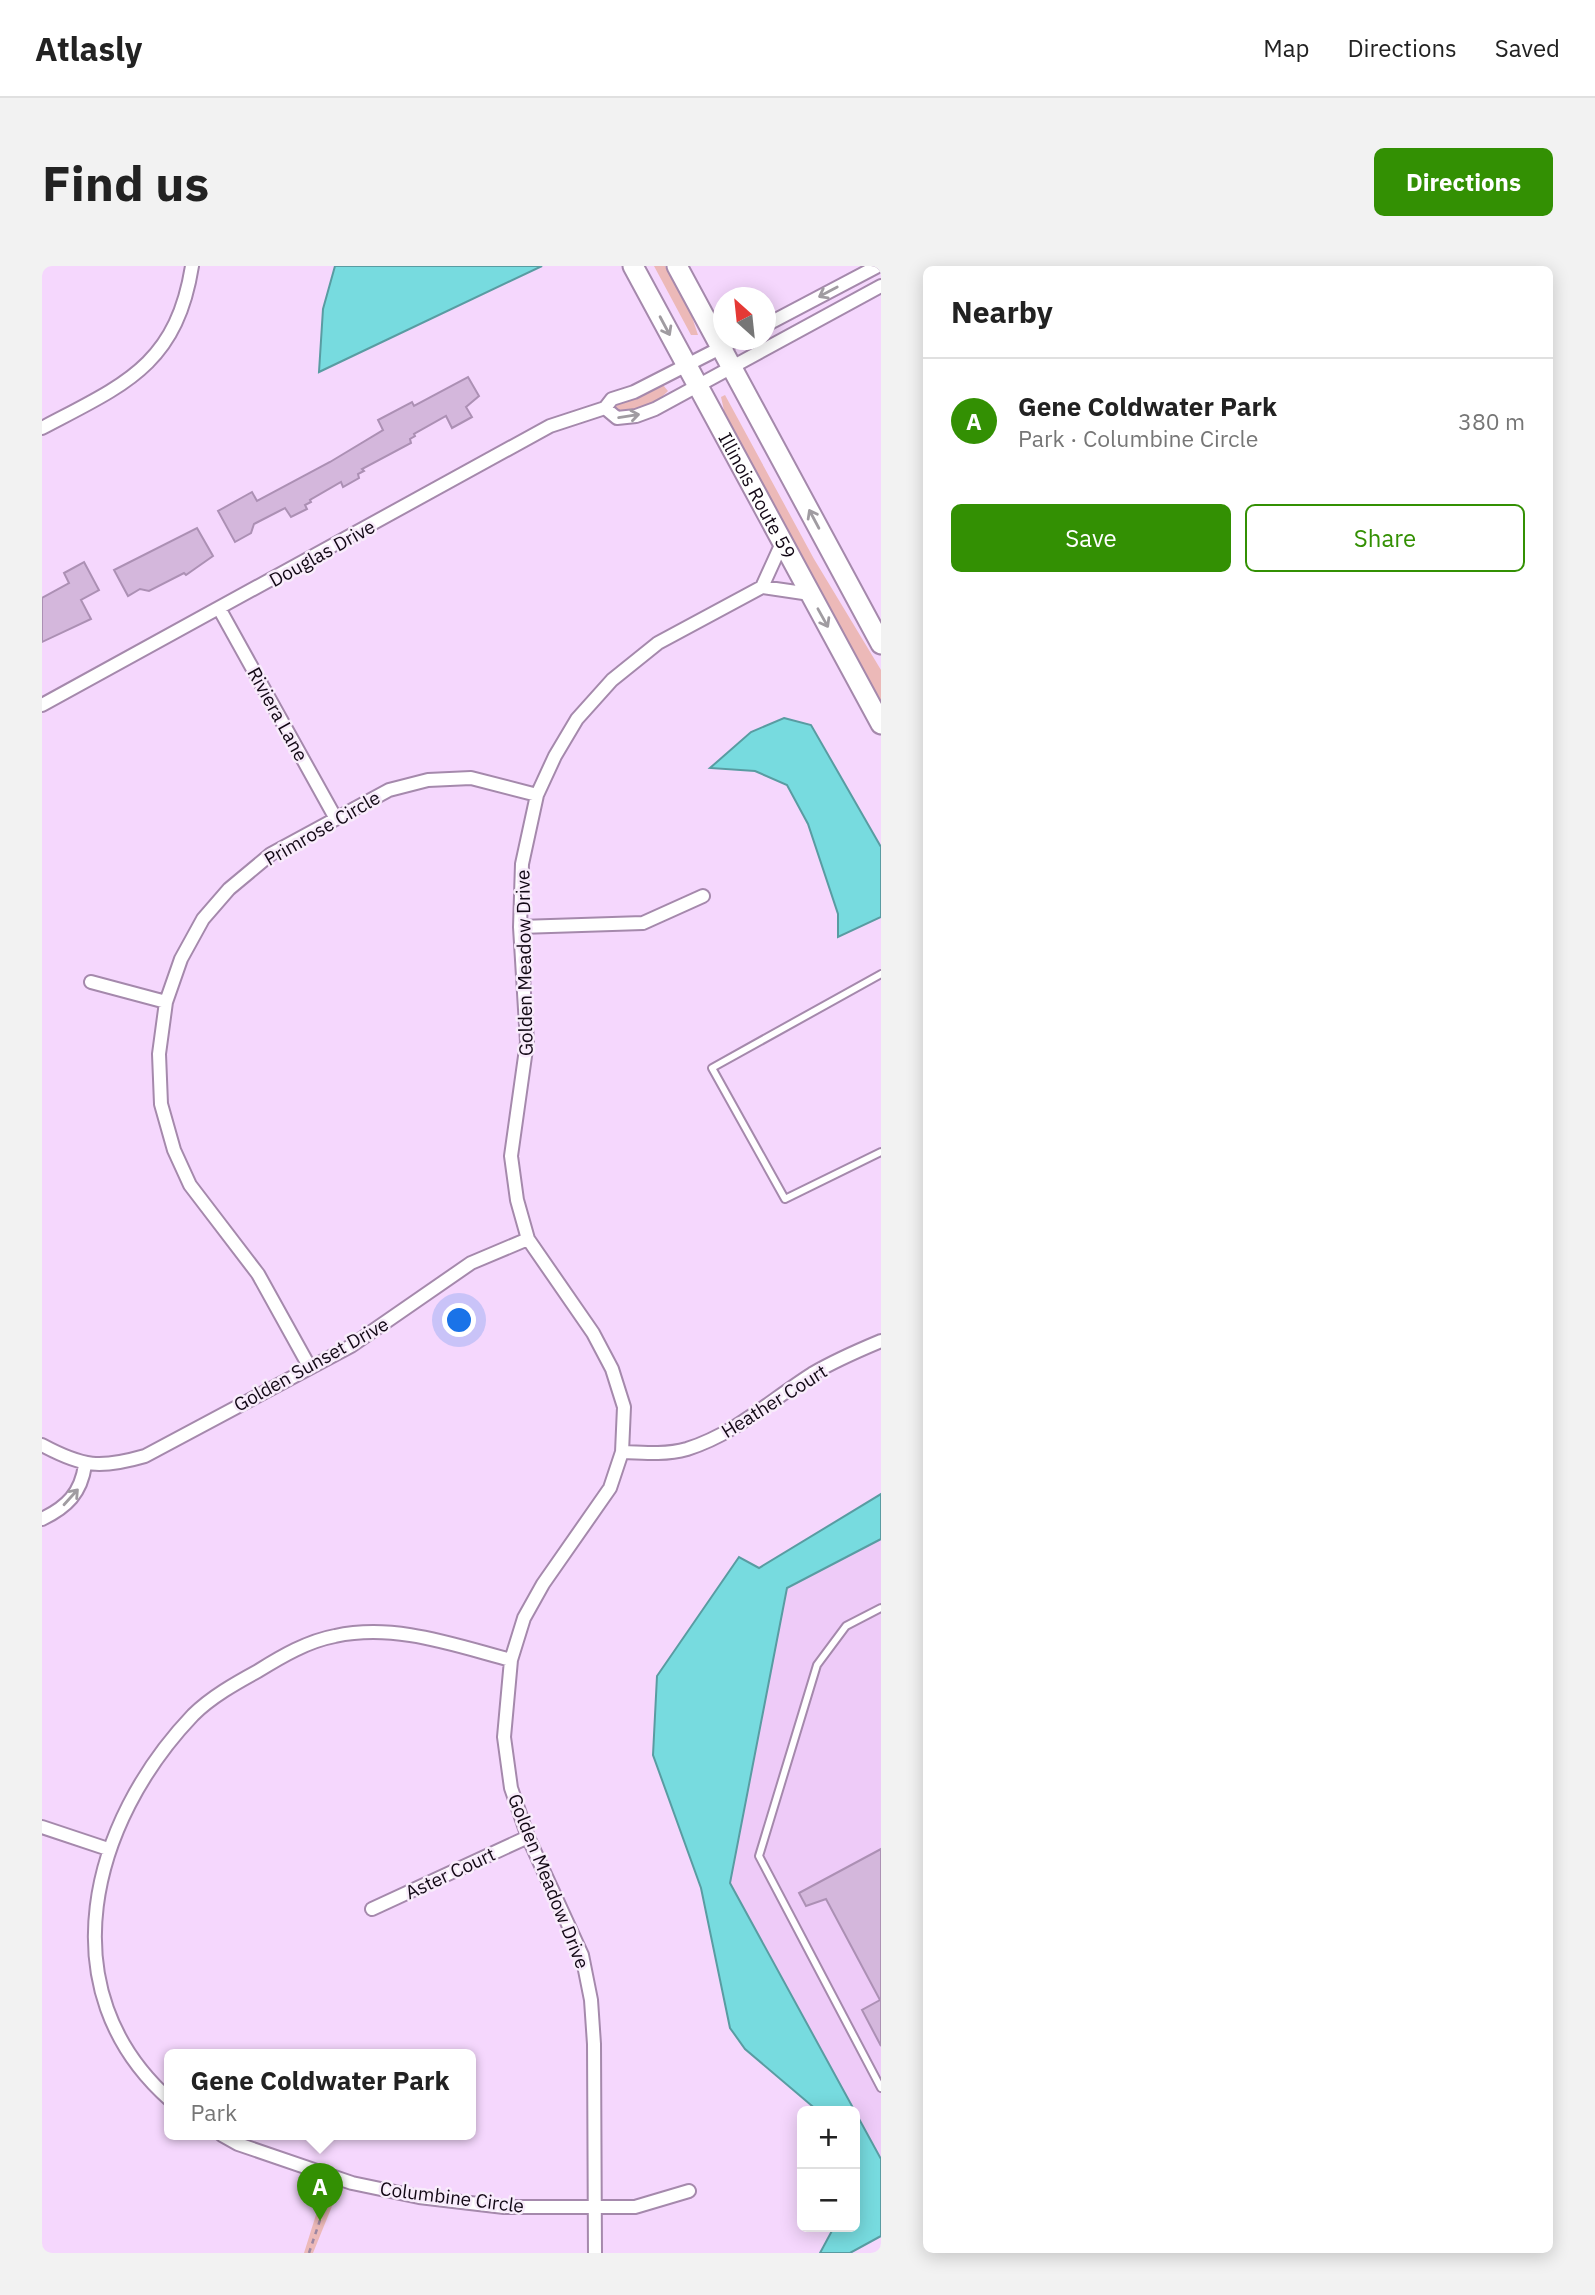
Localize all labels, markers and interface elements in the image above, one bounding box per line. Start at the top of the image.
text: Atlasly [35,27,142,70]
text: Map [1263,32,1309,64]
text: Directions [1347,32,1457,64]
text: Saved [1495,32,1560,64]
button: Directions [1374,148,1553,216]
text: Find us [42,151,209,214]
one-way arrow [818,286,839,300]
north arrow [713,287,776,350]
text: Nearby [951,292,1053,331]
one-way arrow [659,315,673,335]
text: Gene Coldwater Park [1018,389,1277,423]
text: A [966,406,982,436]
text: 380 m [1458,406,1525,436]
one-way arrow [617,409,640,422]
text: Park · Columbine Circle [1018,423,1259,453]
street label: Illinois Route 59 [713,428,801,563]
button: Save [951,504,1231,572]
button: Share [1245,504,1525,572]
one-way arrow [806,509,820,530]
street label: Douglas Drive [265,514,379,592]
one-way arrow [816,607,830,627]
street label: Riviera Lane [242,663,314,765]
street label: Primrose Circle [260,785,384,871]
street label: Golden Meadow Drive [510,870,538,1056]
your location [442,1303,476,1337]
street label: Golden Sunset Drive [229,1311,393,1417]
street label: Heather Court [717,1359,831,1443]
one-way arrow [63,1488,79,1506]
street label: Golden Meadow Drive [503,1790,595,1972]
street label: Aster Court [401,1842,499,1904]
popup [164,2049,476,2140]
text: Gene Coldwater Park [190,2063,450,2097]
text: Park [190,2097,237,2127]
map controls [797,2106,860,2232]
button: + [797,2106,860,2169]
pin: A [297,2163,343,2221]
button: − [797,2169,860,2232]
street label: Columbine Circle [379,2176,525,2218]

